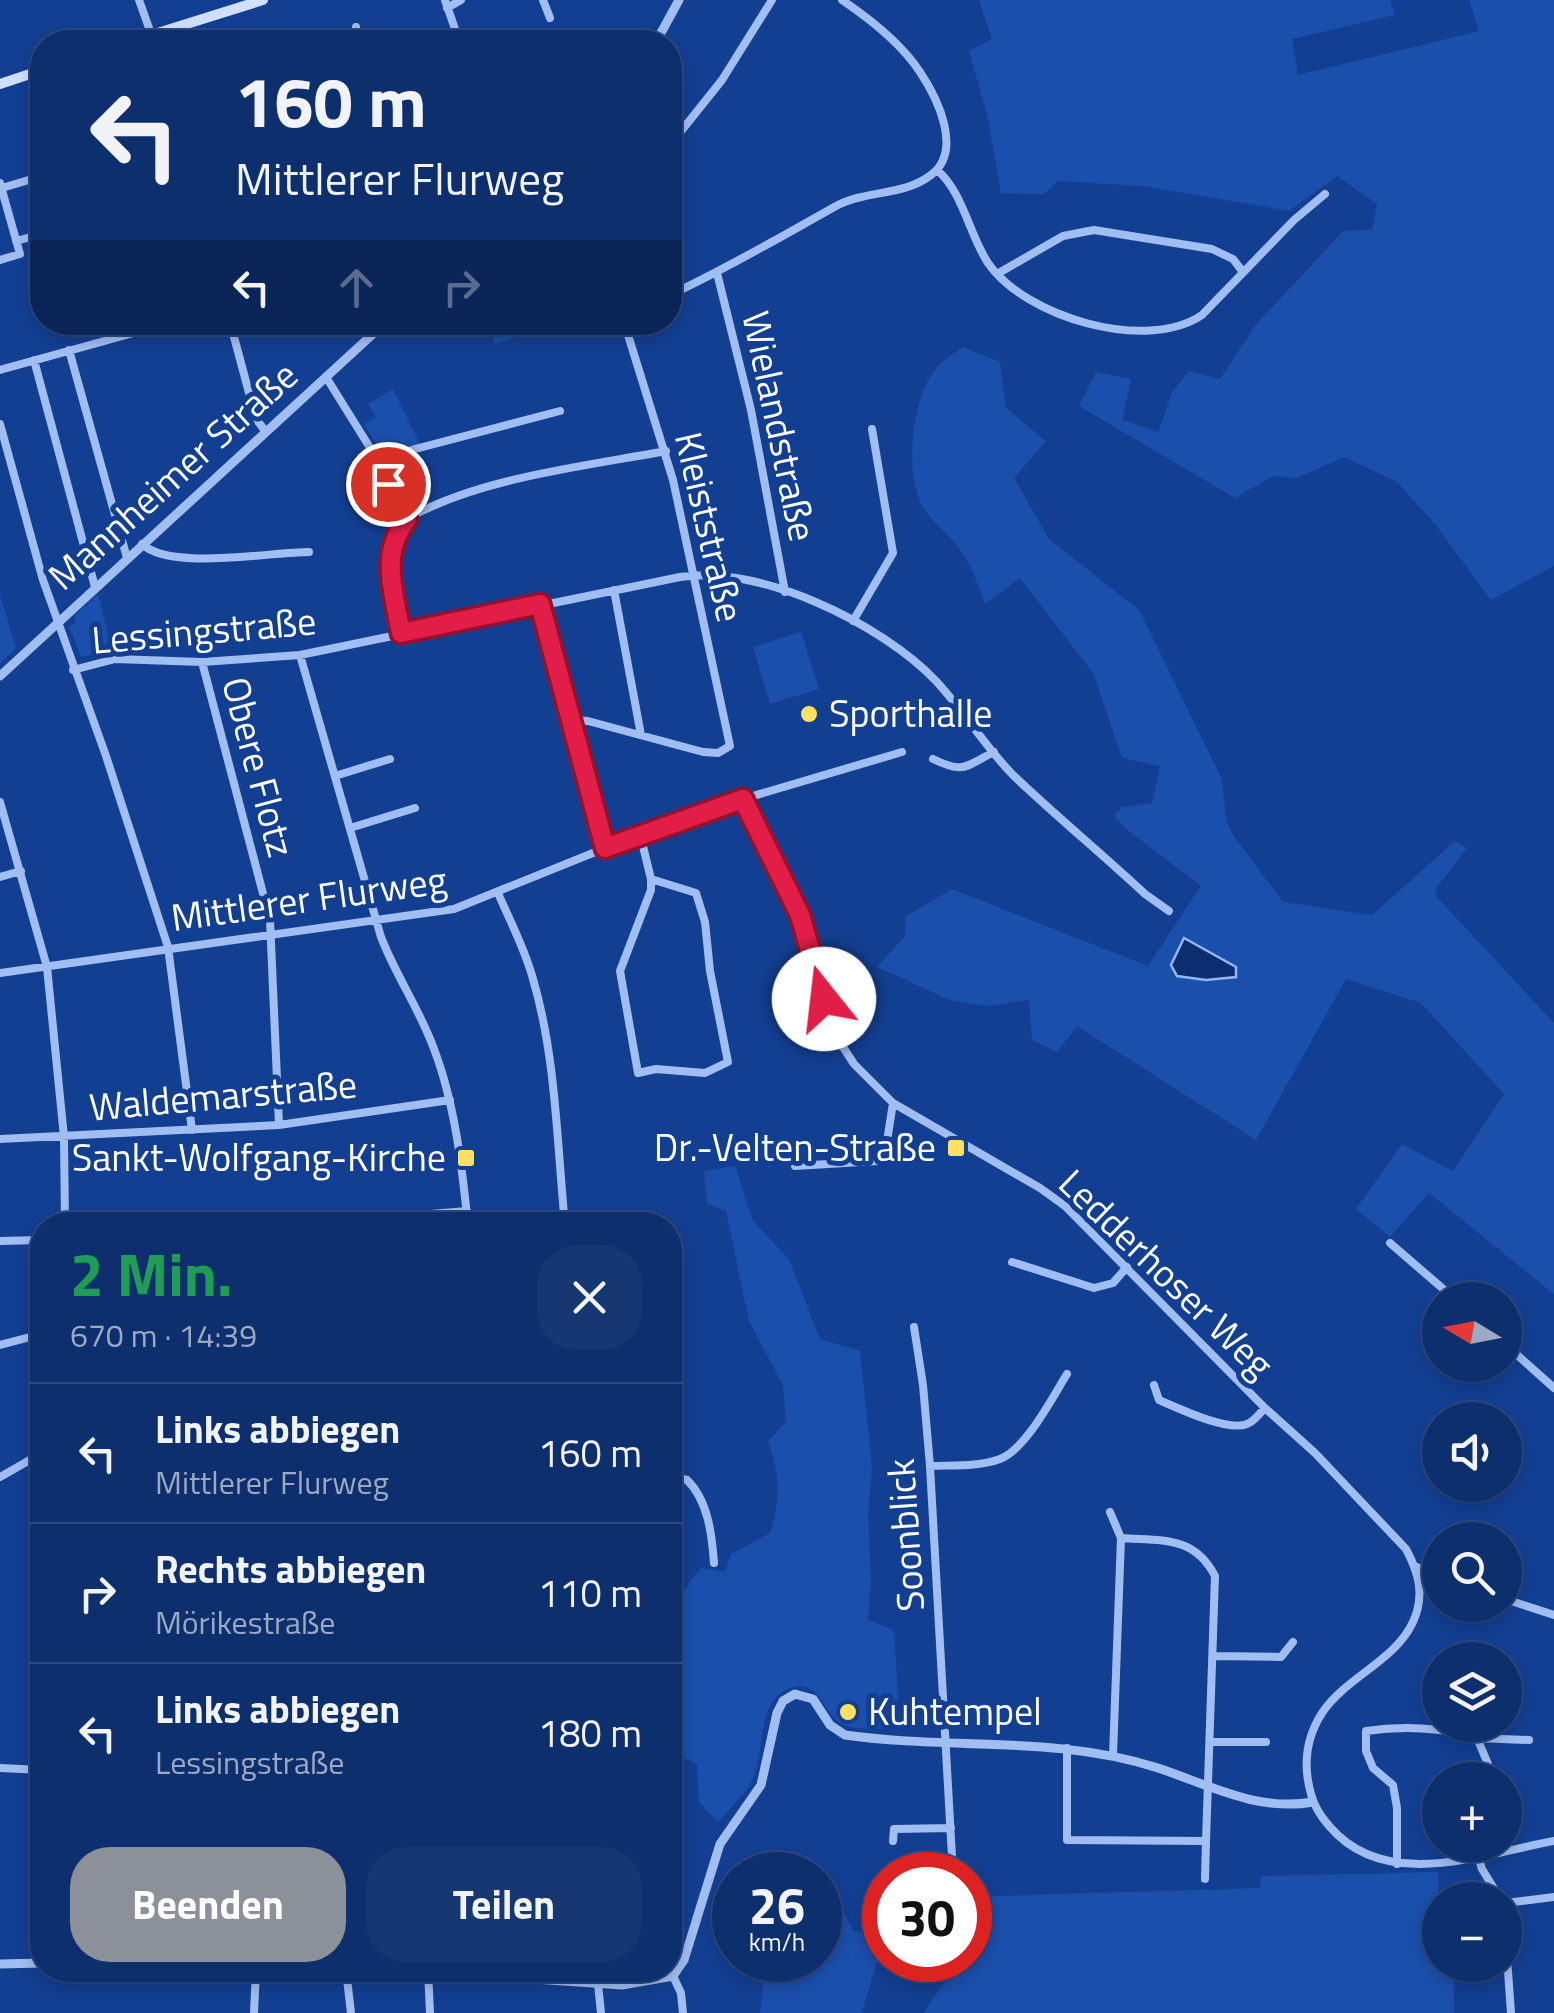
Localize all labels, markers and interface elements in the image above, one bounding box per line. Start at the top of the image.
text: 160 m [235,48,427,154]
icon: left [70,70,200,200]
text: Mittlerer Flurweg [235,144,564,212]
icon: left [224,260,279,315]
icon: ahead [329,260,384,315]
icon: right [434,260,489,315]
street label: Wielandstraße [727,305,833,546]
street label: Mannheimer Straße [34,347,310,604]
street label: Kleiststraße [660,426,760,627]
pin [346,442,431,527]
icon: arrive [361,457,416,512]
street label: Lessingstraße [89,591,319,669]
street label: Obere Flotz [207,670,311,863]
place label: Sporthalle [829,684,992,742]
marker: Sporthalle [798,703,820,725]
street label: Mittlerer Flurweg [167,850,451,946]
position arrow [772,947,876,1051]
street label: Waldemarstraße [87,1054,359,1136]
place label: Dr.-Velten-Straße [654,1118,936,1176]
place label: Sankt-Wolfgang-Kirche [72,1128,446,1186]
marker: Dr.-Velten-Straße [945,1137,967,1159]
marker: Sankt-Wolfgang-Kirche [455,1147,477,1169]
street label: Ledderhoser Weg [1046,1155,1288,1391]
text: 2 Min. [70,1228,232,1319]
button: close [537,1245,642,1350]
north arrow [1422,1282,1522,1382]
map controls [1422,1282,1522,1982]
text: 670 m · 14:39 [70,1311,257,1359]
text: Links abbiegen [155,1400,400,1458]
button: sound [1422,1402,1522,1502]
text: 160 m [538,1424,642,1482]
icon: left [70,1426,125,1481]
street label: Soonblick [871,1457,939,1613]
text: Mittlerer Flurweg [155,1458,389,1506]
button: search [1422,1522,1522,1622]
text: Rechts abbiegen [155,1540,426,1598]
text: 110 m [538,1564,642,1622]
icon: right [70,1566,125,1621]
text: Mörikestraße [155,1598,336,1646]
button: layers [1422,1642,1522,1742]
text: Links abbiegen [155,1680,400,1738]
place label: Kuhtempel [868,1682,1042,1740]
marker: Kuhtempel [837,1701,859,1723]
text: 180 m [538,1704,642,1762]
icon: left [70,1706,125,1761]
text: Lessingstraße [155,1738,344,1786]
button: + [1422,1762,1522,1862]
button: Beenden [70,1847,346,1962]
button: Teilen [366,1847,642,1962]
speed limit sign: 30 [862,1852,992,1982]
text: 26 [749,1867,805,1943]
button: − [1422,1882,1522,1982]
text: km/h [749,1923,805,1961]

